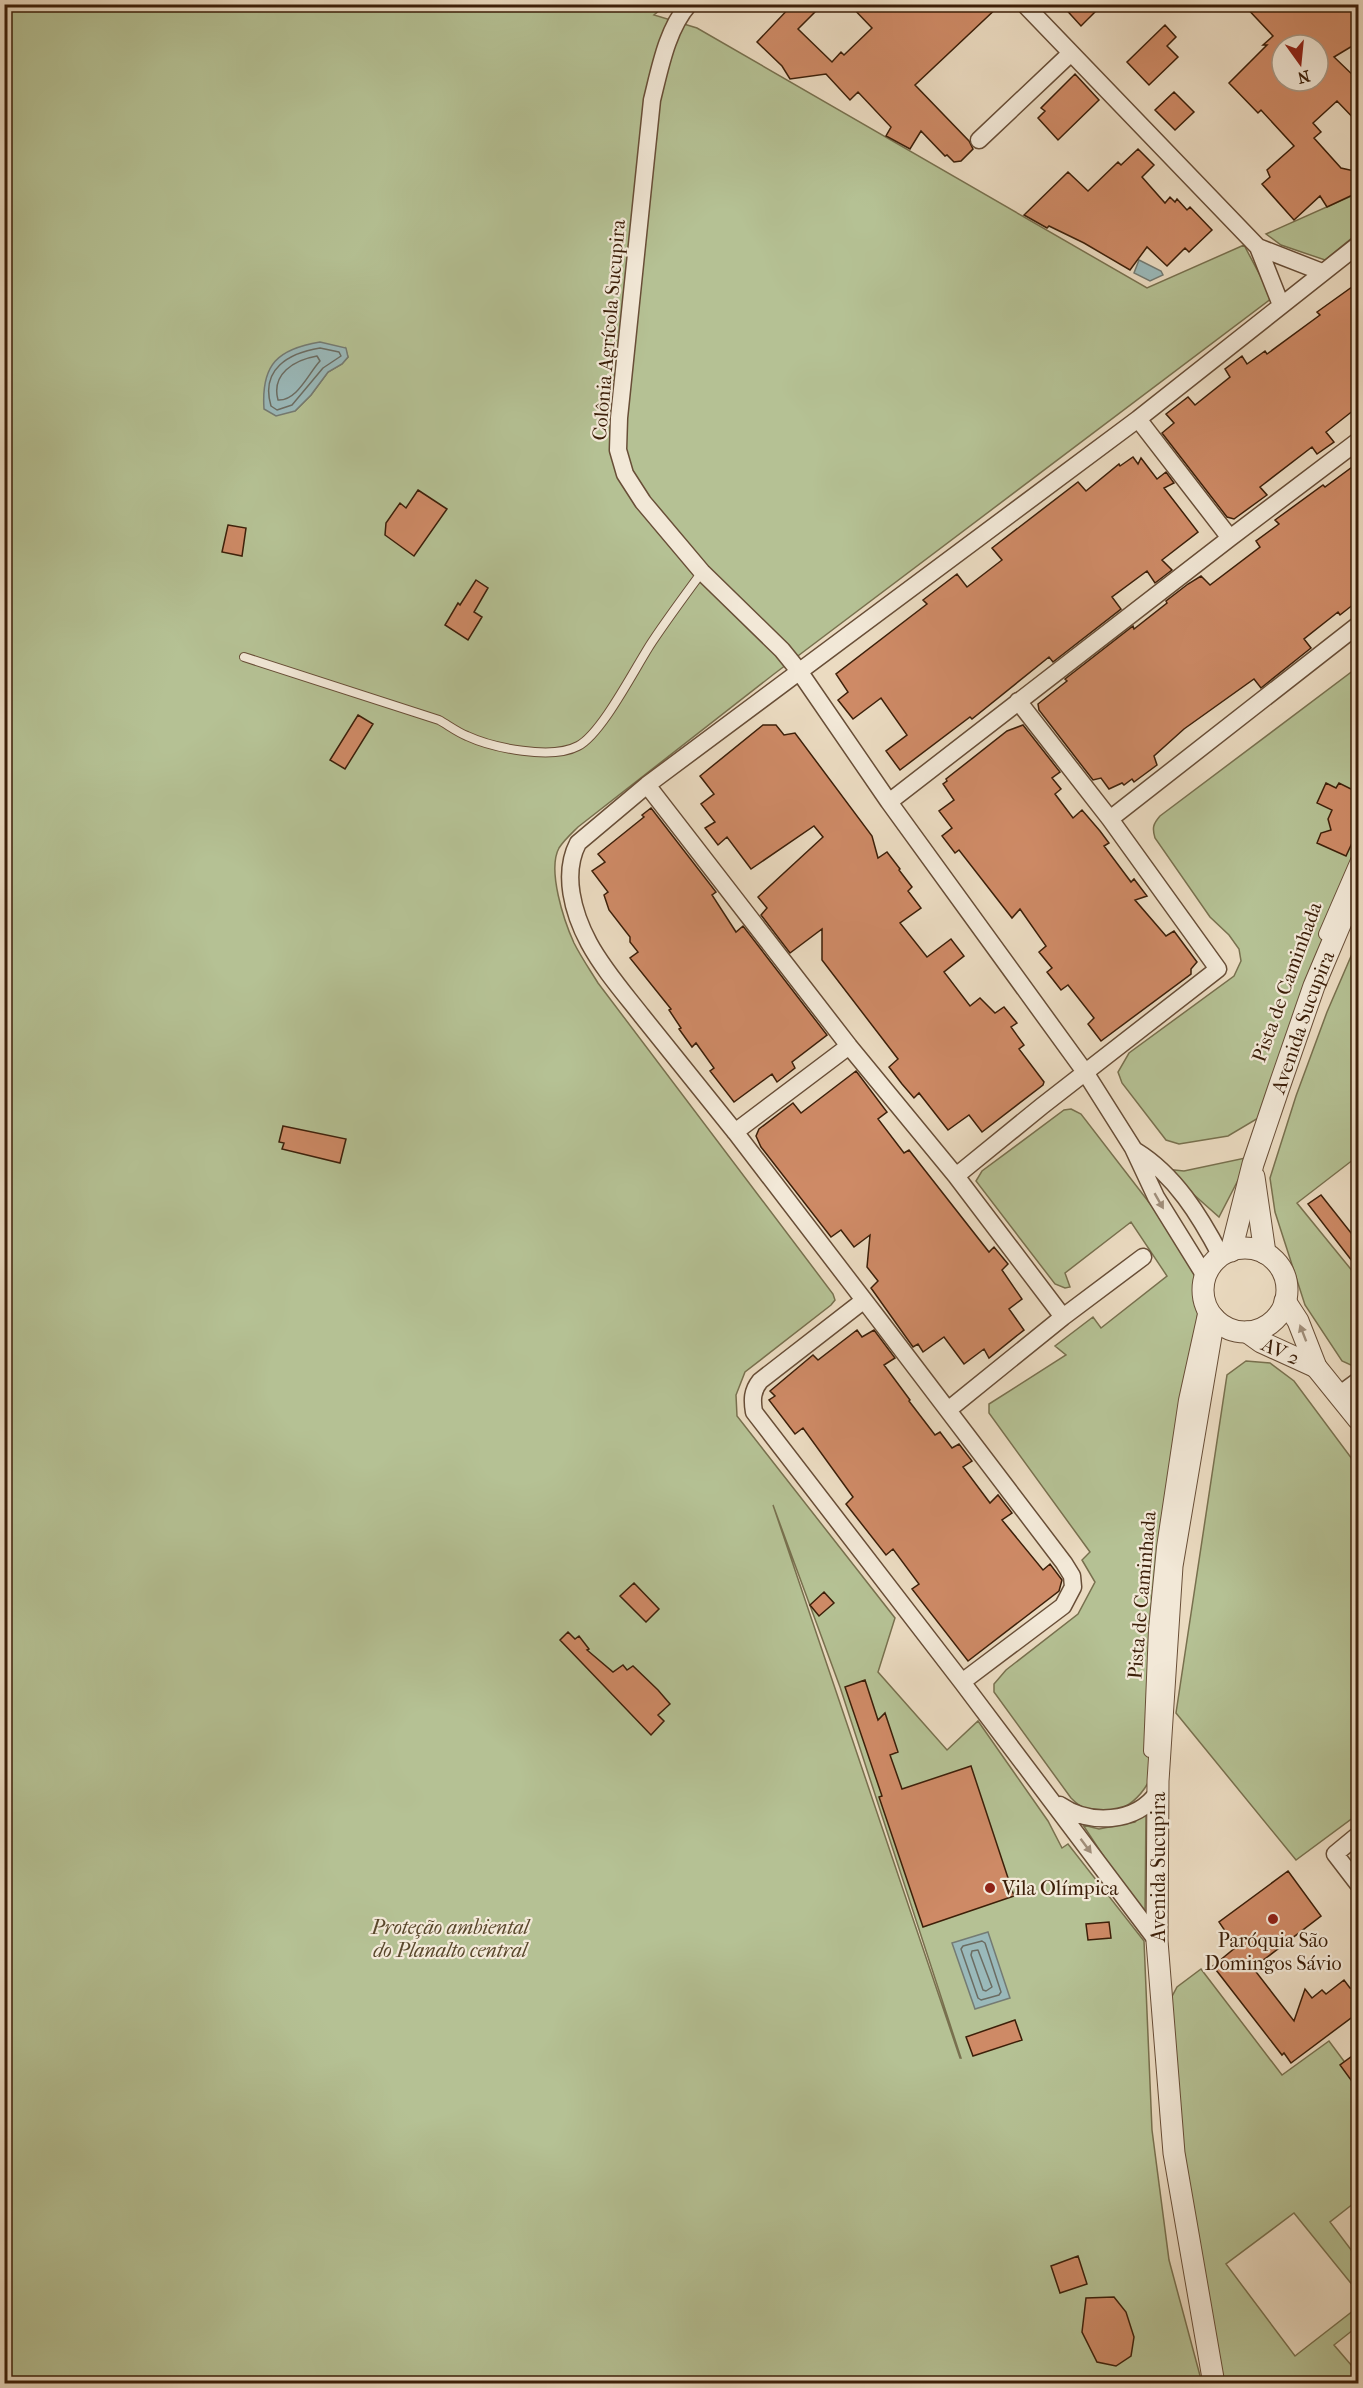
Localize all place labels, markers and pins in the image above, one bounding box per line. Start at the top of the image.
place label: Vila Olímpica [1001,1877,1119,1900]
marker: Vila Olímpica [983,1881,997,1895]
marker: Paróquia São Domingos Sávio [1266,1912,1280,1926]
place label: Paróquia São Domingos Sávio [1204,1929,1342,1975]

